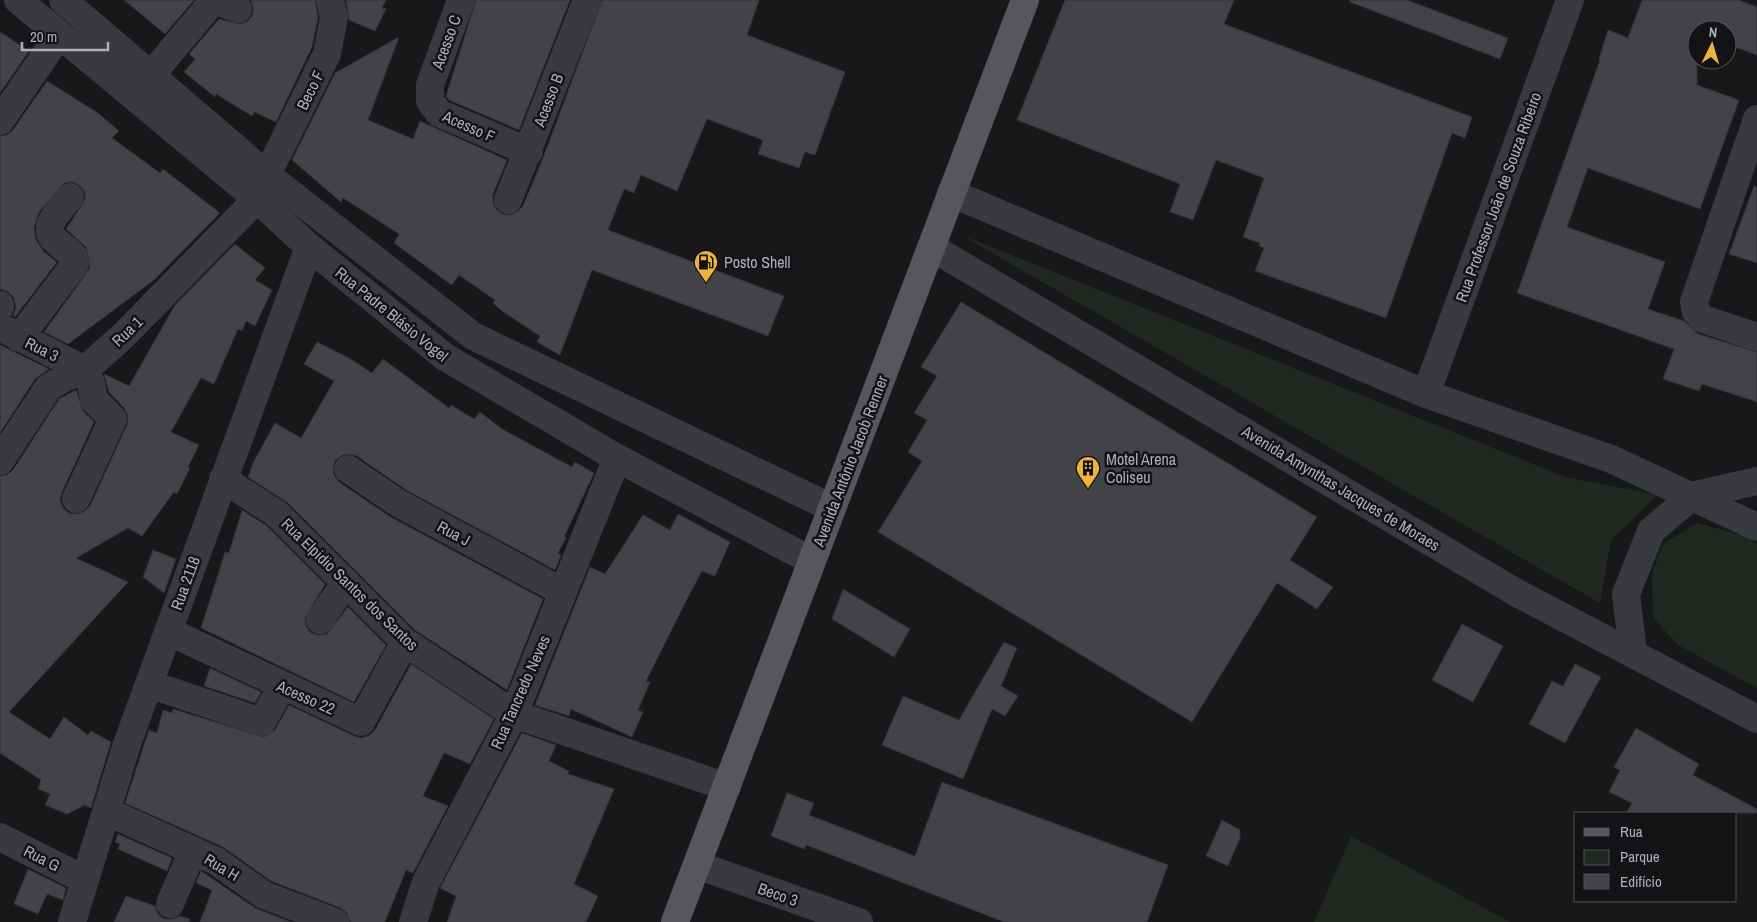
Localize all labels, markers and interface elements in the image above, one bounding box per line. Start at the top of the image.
street label: Acesso C [426,12,466,73]
scale bar [22,20,109,52]
north arrow [1687,20,1737,70]
text: N [1708,23,1718,41]
text: 20 m [30,26,57,47]
street label: Beco F [291,66,329,114]
street label: Acesso B [527,70,568,131]
street label: Rua Professor João de Souza Ribeiro [1450,89,1546,305]
street label: Acesso F [439,104,498,147]
fuel station icon: Posto Shell [693,249,719,283]
place label: Posto Shell [724,251,790,273]
street label: Rua Padre Blásio Vogel [331,262,453,366]
street label: Rua 1 [107,310,148,351]
street label: Rua 3 [21,331,63,367]
street label: Avenida Antônio Jacob Renner [807,372,893,551]
street label: Avenida Amynthas Jacques de Moraes [1237,420,1444,556]
place label: Motel Arena Coliseu [1106,448,1177,488]
building icon: Motel Arena Coliseu [1075,455,1101,489]
street label: Rua Elpidio Santos dos Santos [277,513,423,655]
street label: Rua J [434,515,474,551]
street label: Rua 2118 [165,553,205,613]
street label: Rua Tancredo Neves [485,632,555,752]
street label: Acesso 22 [273,674,338,720]
legend [1574,812,1737,902]
text: Rua [1620,821,1643,842]
street label: Rua G [20,840,64,876]
text: Parque [1620,846,1660,867]
street label: Rua H [200,848,244,886]
text: Edifício [1620,871,1662,892]
street label: Beco 3 [755,877,801,911]

